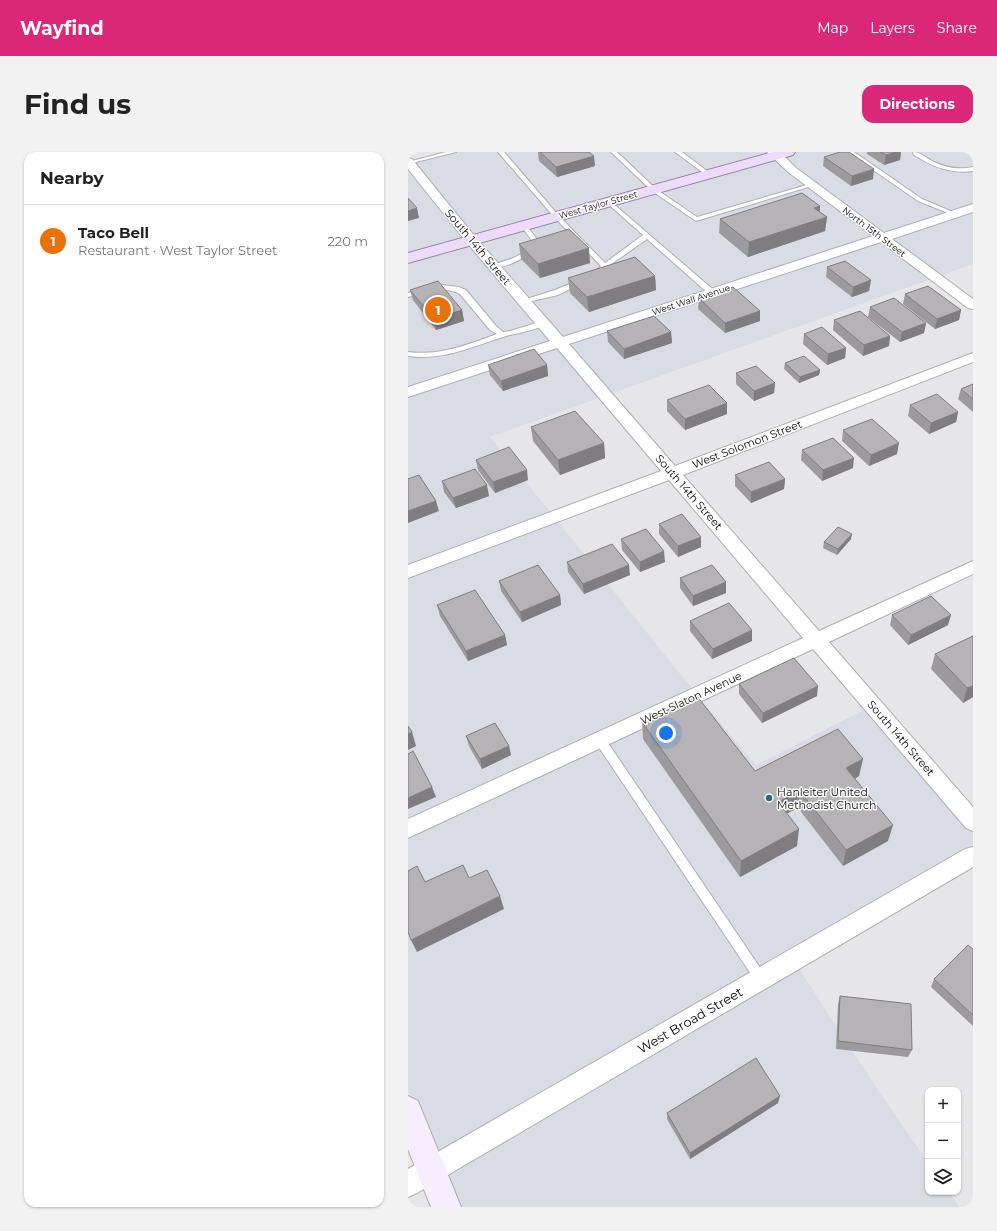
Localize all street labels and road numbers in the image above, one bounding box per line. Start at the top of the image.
street label: West Taylor Street [557,188,639,221]
street label: North 15th Street [840,204,908,259]
street label: South 14th Street [442,206,514,288]
street label: West Wall Avenue [650,282,732,317]
street label: West Solomon Street [690,416,804,471]
street label: South 14th Street [653,452,726,533]
street label: West Slaton Avenue [638,668,744,728]
street label: South 14th Street [865,698,938,779]
street label: West Broad Street [635,983,745,1057]

